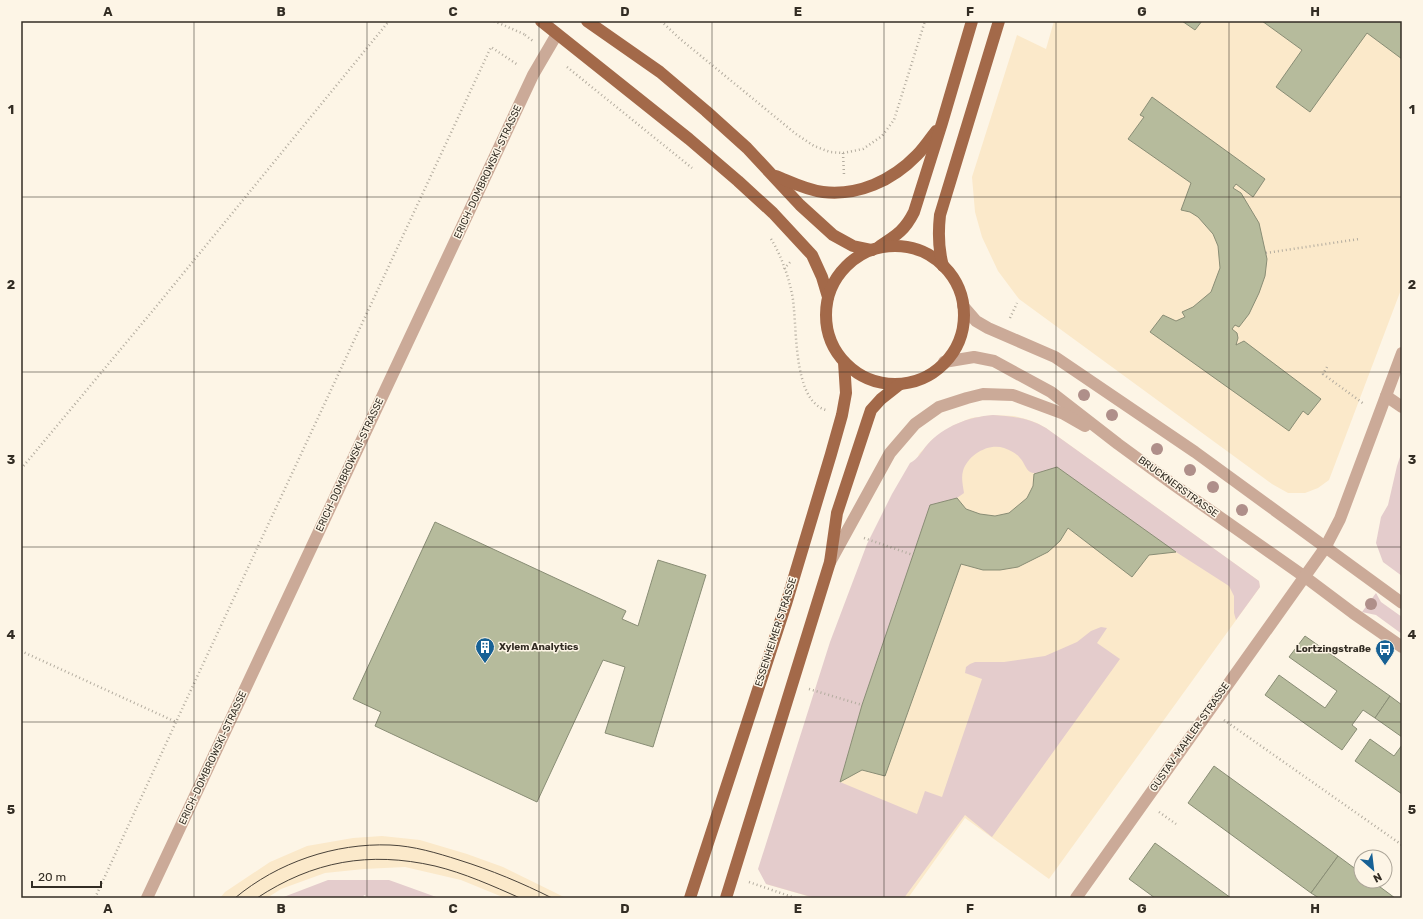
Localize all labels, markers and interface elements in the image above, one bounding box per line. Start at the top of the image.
text: A [103,4,113,19]
text: B [276,4,286,19]
text: C [448,4,458,19]
text: D [620,4,630,19]
text: E [794,4,802,19]
text: F [966,4,974,19]
text: G [1137,4,1147,19]
text: H [1310,4,1320,19]
text: 1 [8,102,14,117]
text: 1 [1409,102,1415,117]
street label: ERICH-DOMBROWSKI-STRASSE [452,103,524,241]
text: 2 [7,277,15,292]
text: 2 [1408,277,1416,292]
street label: ERICH-DOMBROWSKI-STRASSE [314,396,386,534]
text: 3 [7,452,16,467]
text: 3 [1408,452,1417,467]
street label: BRUCKNERSTRASSE [1136,454,1220,520]
street label: ESSENHEIMER STRASSE [753,576,799,688]
text: 4 [7,627,16,642]
text: 4 [1408,627,1417,642]
building icon: Xylem Analytics [474,636,496,664]
bus stop icon: Lortzingstraße [1374,638,1396,666]
place label: Xylem Analytics [499,641,579,653]
place label: Lortzingstraße [1296,643,1371,655]
street label: GUSTAV-MAHLER-STRASSE [1148,680,1232,794]
street label: ERICH-DOMBROWSKI-STRASSE [177,689,249,827]
text: 5 [7,802,15,817]
text: 5 [1408,802,1416,817]
north arrow [1353,849,1393,889]
scale bar [32,863,101,889]
text: 20 m [38,870,66,884]
text: N [1371,870,1384,885]
text: A [103,901,113,916]
text: B [276,901,286,916]
text: C [448,901,458,916]
text: D [620,901,630,916]
text: E [794,901,802,916]
text: F [966,901,974,916]
text: G [1137,901,1147,916]
text: H [1310,901,1320,916]

